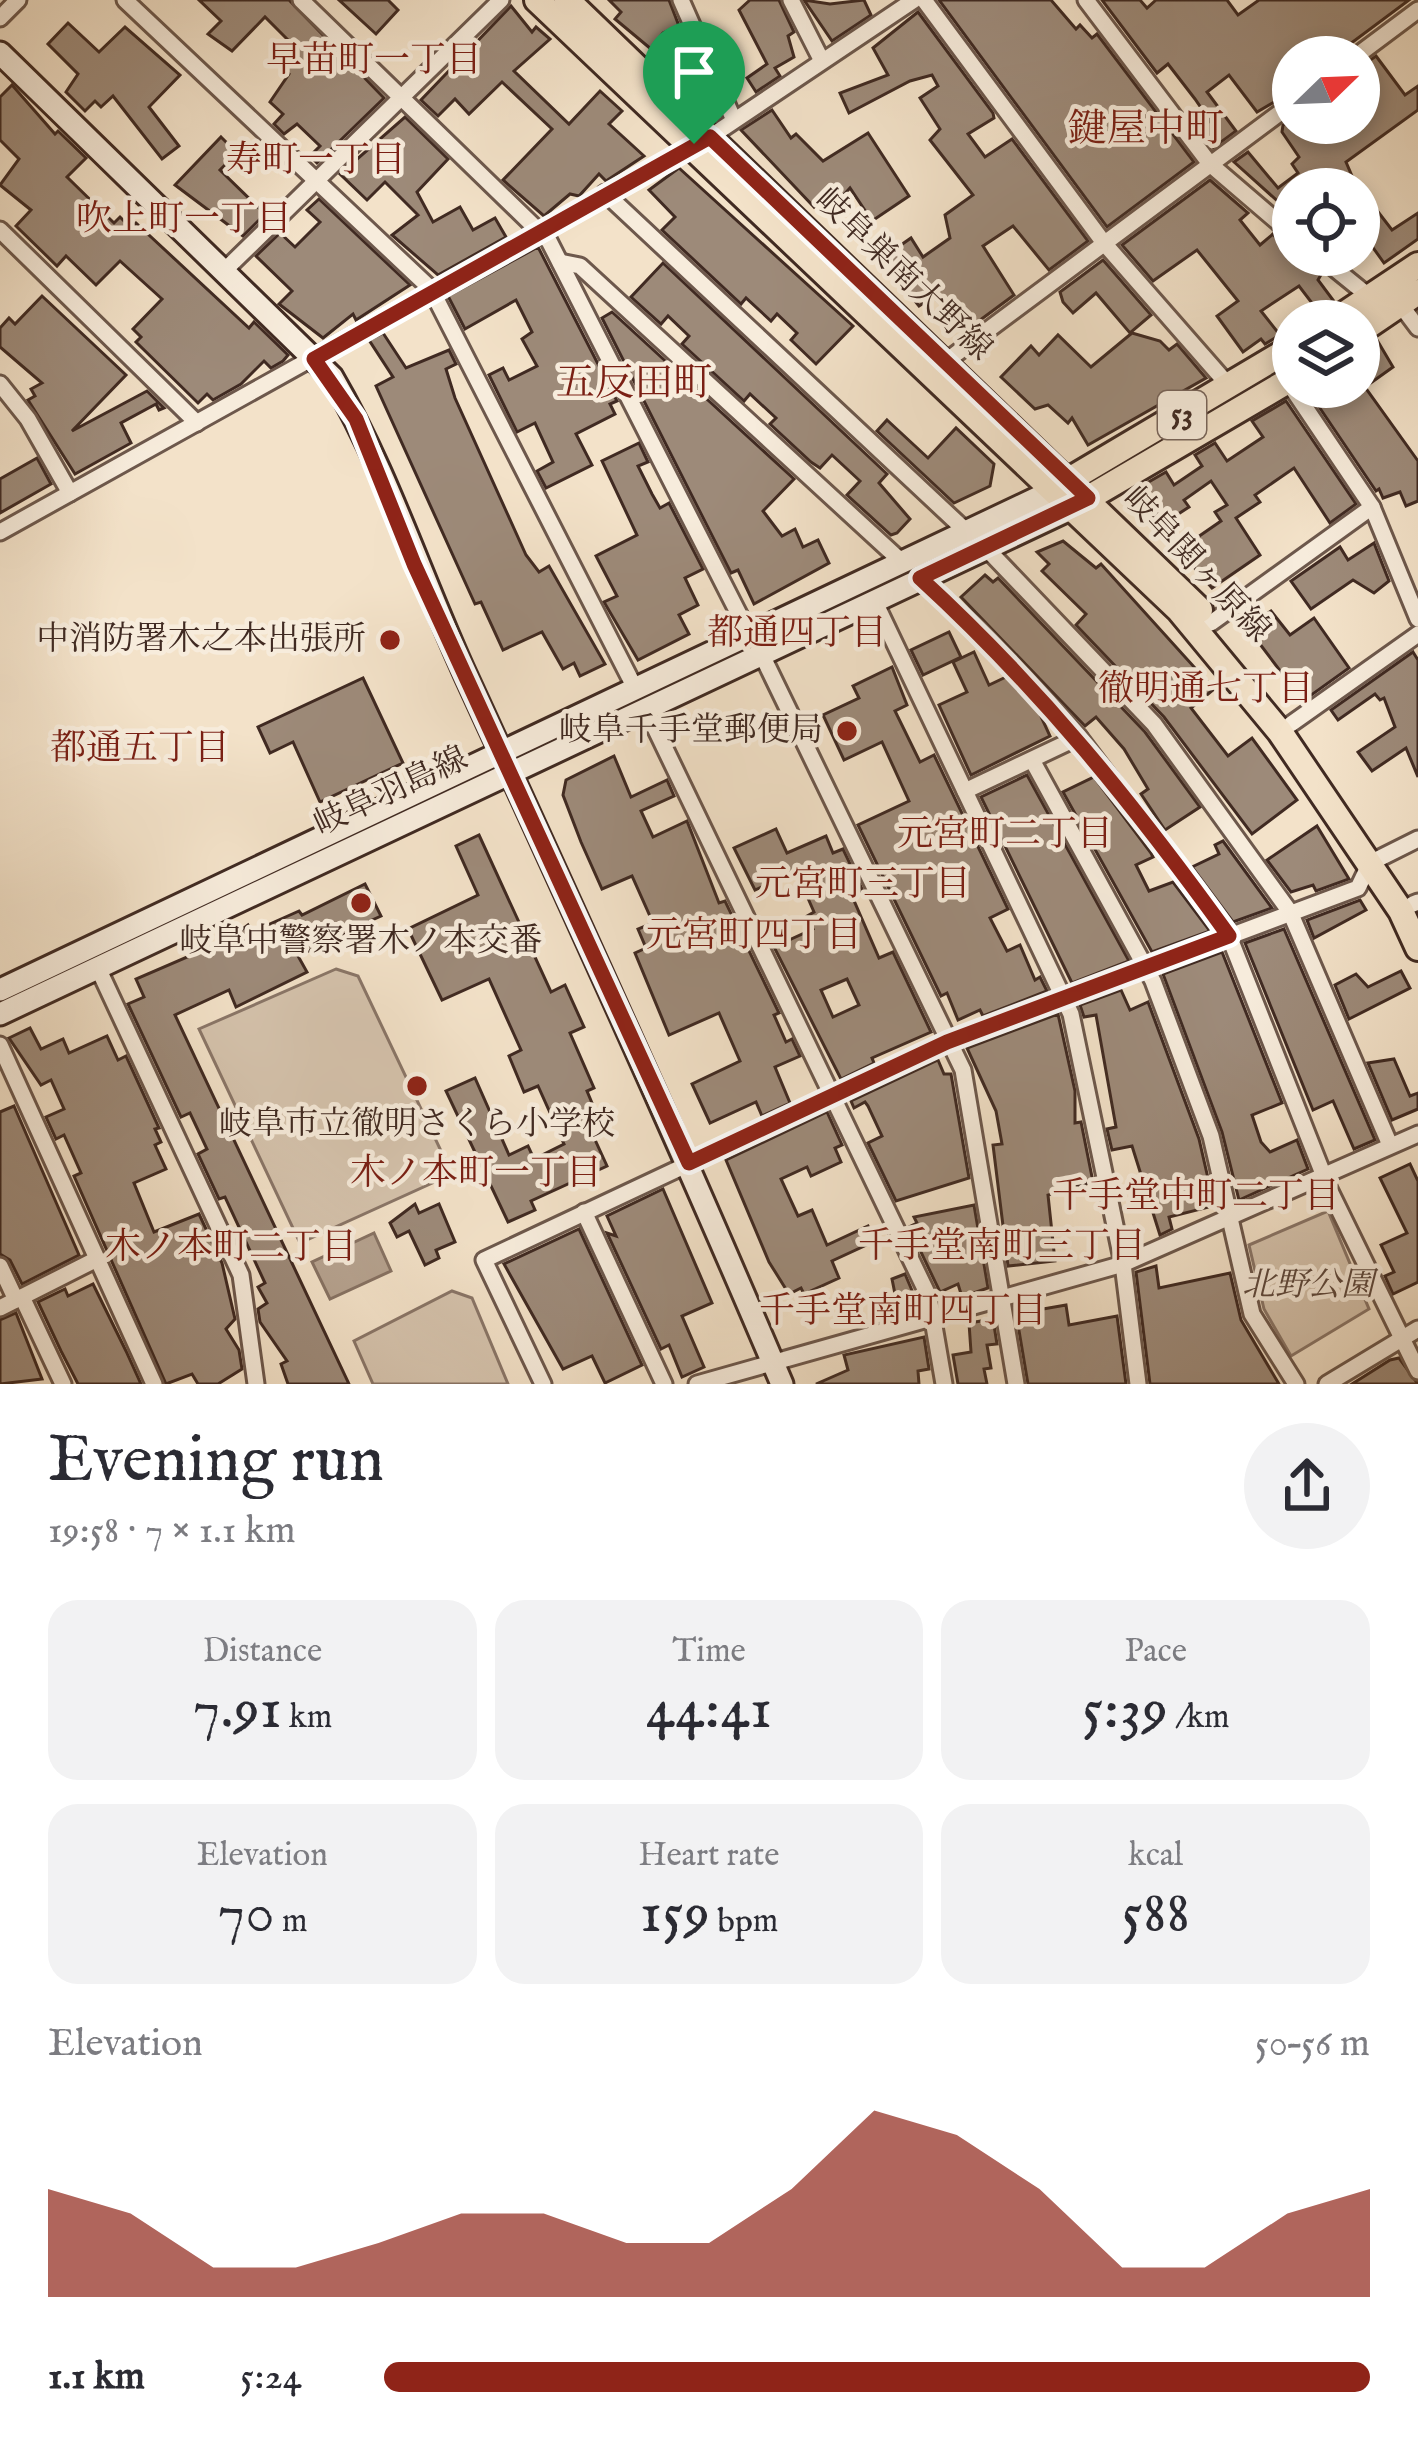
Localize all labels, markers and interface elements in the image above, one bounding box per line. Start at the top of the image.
pin [643,21.0,745,144]
north arrow [1272,36,1380,144]
map controls [1272,36,1380,408]
district label: 早苗町一丁目 [266,38,482,84]
icon: arrive [661,39,727,105]
district label: 鍵屋中町 [1068,106,1224,155]
district label: 寿町一丁目 [226,138,406,184]
button: locate [1272,168,1380,276]
street label: 岐阜巣南大野線 [805,180,1001,370]
district label: 吹上町一丁目 [76,197,292,243]
button: layers [1272,300,1380,408]
district label: 五反田町 [556,360,712,409]
road number: 53 [1158,391,1206,439]
street label: 岐阜関ヶ原線 [1113,478,1279,652]
district label: 都通四丁目 [707,611,887,657]
place label: 中消防署木之本出張所 [36,619,366,661]
marker: 中消防署木之本出張所 [377,627,403,653]
district label: 徹明通七丁目 [1098,667,1314,713]
place label: 岐阜千手堂郵便局 [559,710,823,752]
marker: 岐阜千手堂郵便局 [834,718,860,744]
district label: 都通五丁目 [50,726,230,772]
street label: 岐阜羽島線 [307,738,475,846]
district label: 元宮町二丁目 [897,812,1113,858]
district label: 元宮町三丁目 [755,862,971,908]
marker: 岐阜中警察署木ノ本交番 [348,890,374,916]
district label: 元宮町四丁目 [646,913,862,959]
place label: 岐阜中警察署木ノ本交番 [180,921,543,963]
marker: 岐阜市立徹明さくら小学校 [404,1073,430,1099]
place label: 岐阜市立徹明さくら小学校 [219,1104,615,1146]
district label: 木ノ本町一丁目 [350,1151,602,1197]
district label: 千手堂中町二丁目 [1052,1174,1340,1220]
district label: 千手堂南町三丁目 [858,1224,1146,1270]
district label: 木ノ本町二丁目 [105,1225,357,1271]
park label: 北野公園 [1242,1265,1379,1307]
district label: 千手堂南町四丁目 [759,1289,1047,1335]
text: Evening run [48,1420,384,1504]
button: share [1244,1423,1370,1549]
text: 19:58 · 7 × 1.1 km [48,1507,296,1556]
text: Distance [203,1631,322,1673]
text: Time [672,1631,746,1673]
text: Pace [1124,1631,1187,1673]
text: 7.91 [193,1673,282,1749]
text: 44:41 [646,1673,772,1749]
text: 5:39 [1082,1673,1168,1749]
text: km [282,1697,332,1739]
text: /km [1168,1697,1230,1739]
text: Elevation [197,1835,328,1877]
text: Heart rate [639,1835,779,1877]
text: kcal [1128,1835,1183,1877]
text: 70 [217,1877,275,1953]
text: 159 [640,1877,710,1953]
text: 588 [1121,1877,1190,1953]
text: m [275,1901,307,1943]
text: bpm [710,1901,778,1943]
text: Elevation [48,2020,203,2069]
text: 50–56 m [1255,2020,1370,2069]
text: 1.1 km [48,2353,145,2402]
text: 5:24 [240,2353,302,2402]

